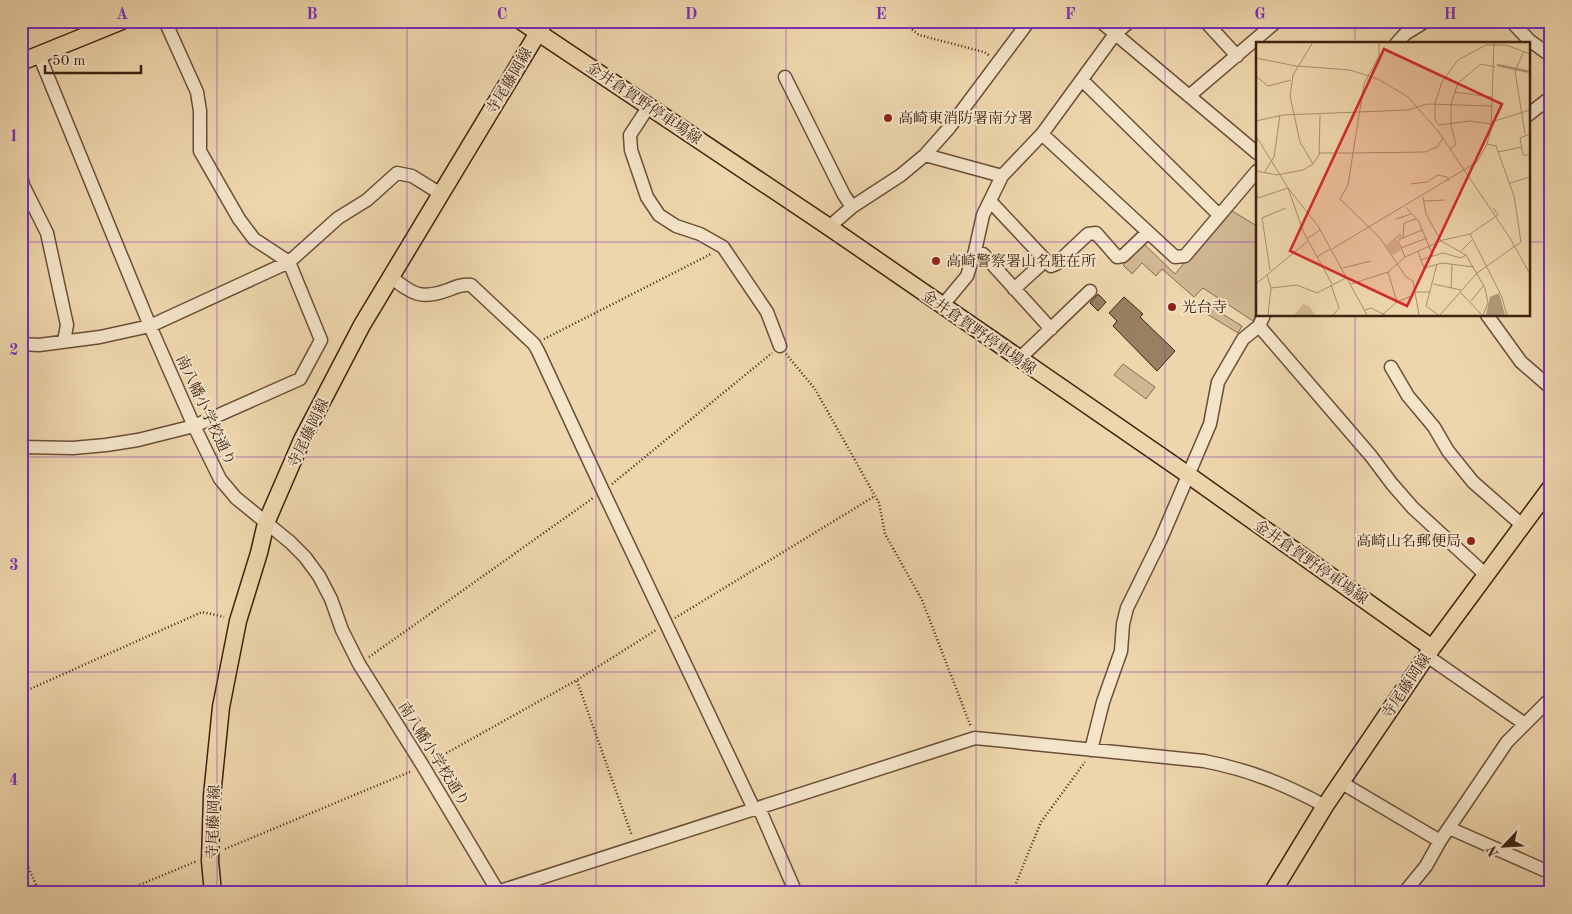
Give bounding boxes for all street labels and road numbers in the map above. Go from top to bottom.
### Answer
street label: 寺尾藤岡線 [483,45,536,118]
street label: 金井倉賀野停車場線 [583,59,704,148]
street label: 金井倉賀野停車場線 [919,287,1039,378]
street label: 南八幡小学校通り [172,352,239,468]
street label: 寺尾藤岡線 [284,396,333,471]
street label: 金井倉賀野停車場線 [1251,517,1371,608]
street label: 寺尾藤岡線 [1378,650,1434,722]
street label: 南八幡小学校通り [395,699,473,810]
street label: 寺尾藤岡線 [204,784,223,860]

